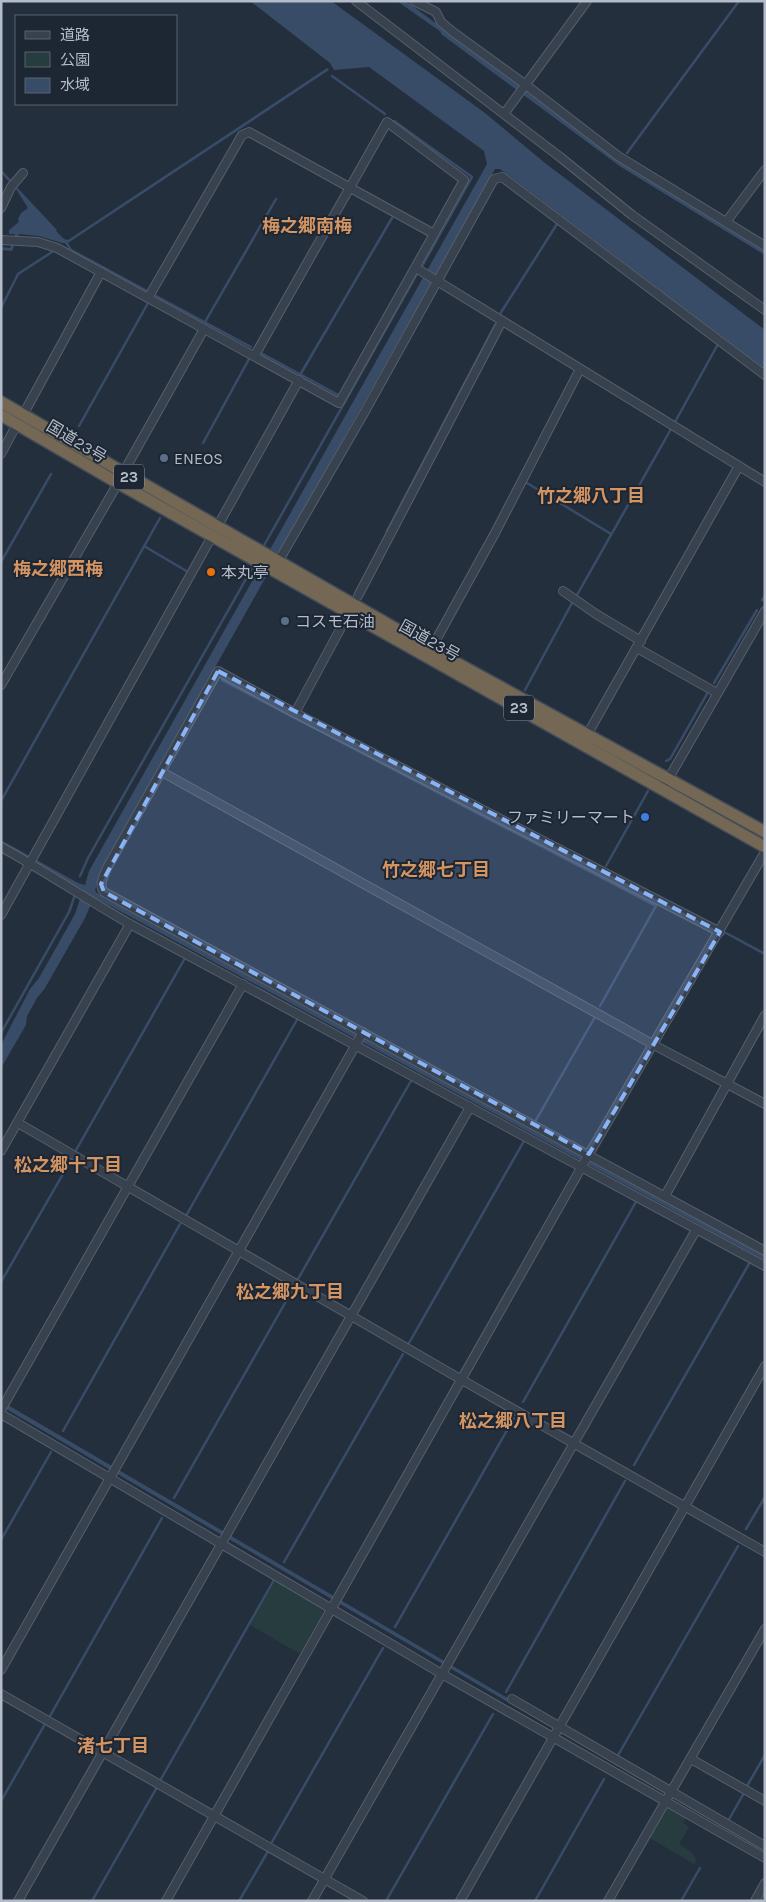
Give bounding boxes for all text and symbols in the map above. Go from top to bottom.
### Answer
legend [15,15,178,105]
text: 道路 [60,26,90,44]
text: 公園 [60,51,90,69]
text: 水域 [60,76,90,94]
district label: 梅之郷南梅 [262,215,352,237]
street label: 国道23号 [43,416,110,467]
place label: ENEOS [174,449,223,468]
marker: ENEOS [158,452,170,464]
road number: 23 [114,464,144,490]
district label: 竹之郷八丁目 [537,485,645,507]
district label: 梅之郷西梅 [13,558,103,580]
place label: 本丸亭 [221,563,269,582]
marker: 本丸亭 [205,566,217,578]
place label: コスモ石油 [295,612,375,631]
marker: コスモ石油 [279,615,291,627]
street label: 国道23号 [396,616,464,665]
road number: 23 [504,696,534,720]
place label: ファミリーマート [507,808,635,827]
marker: ファミリーマート [639,811,651,823]
district label: 竹之郷七丁目 [382,859,490,881]
district label: 松之郷十丁目 [14,1154,122,1176]
district label: 松之郷九丁目 [236,1281,344,1303]
district label: 松之郷八丁目 [459,1410,567,1432]
district label: 渚七丁目 [77,1735,149,1757]

